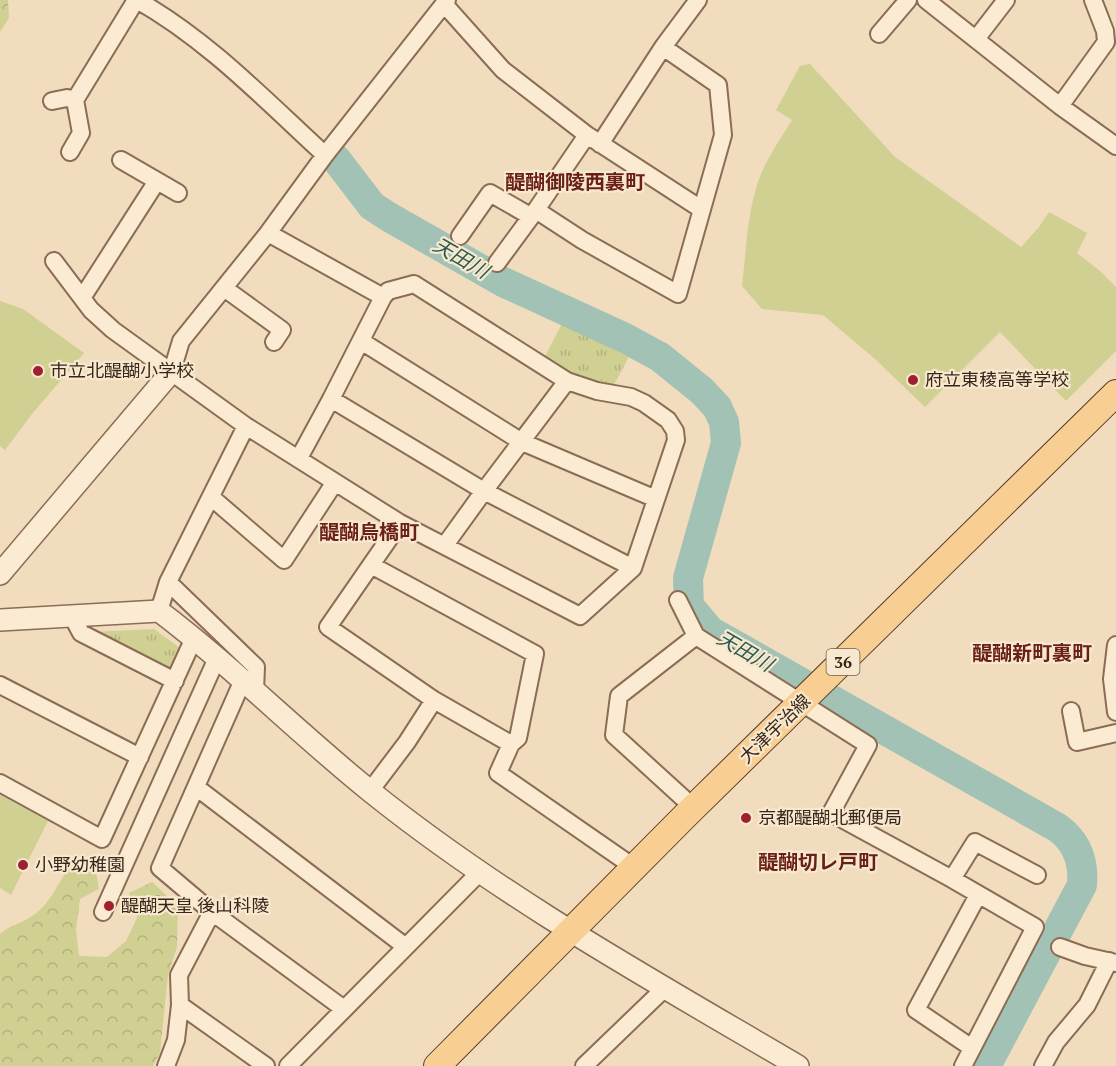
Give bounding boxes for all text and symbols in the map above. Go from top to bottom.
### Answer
district label: 醍醐御陵西裏町 [505,168,645,195]
water label: 天田川 [429,231,496,285]
place label: 市立北醍醐小学校 [50,358,194,382]
marker: 市立北醍醐小学校 [31,364,45,378]
place label: 府立東稜高等学校 [925,367,1069,391]
marker: 府立東稜高等学校 [906,373,920,387]
district label: 醍醐烏橋町 [319,518,419,545]
water label: 天田川 [713,624,780,678]
district label: 醍醐新町裏町 [972,639,1092,666]
road number: 36 [826,649,860,675]
street label: 大津宇治線 [734,688,815,768]
place label: 京都醍醐北郵便局 [758,805,902,829]
marker: 京都醍醐北郵便局 [739,811,753,825]
district label: 醍醐切レ戸町 [758,848,878,875]
place label: 小野幼稚園 [35,852,125,876]
marker: 小野幼稚園 [16,858,30,872]
place label: 醍醐天皇 後山科陵 [121,893,269,917]
marker: 醍醐天皇 後山科陵 [102,899,116,913]

